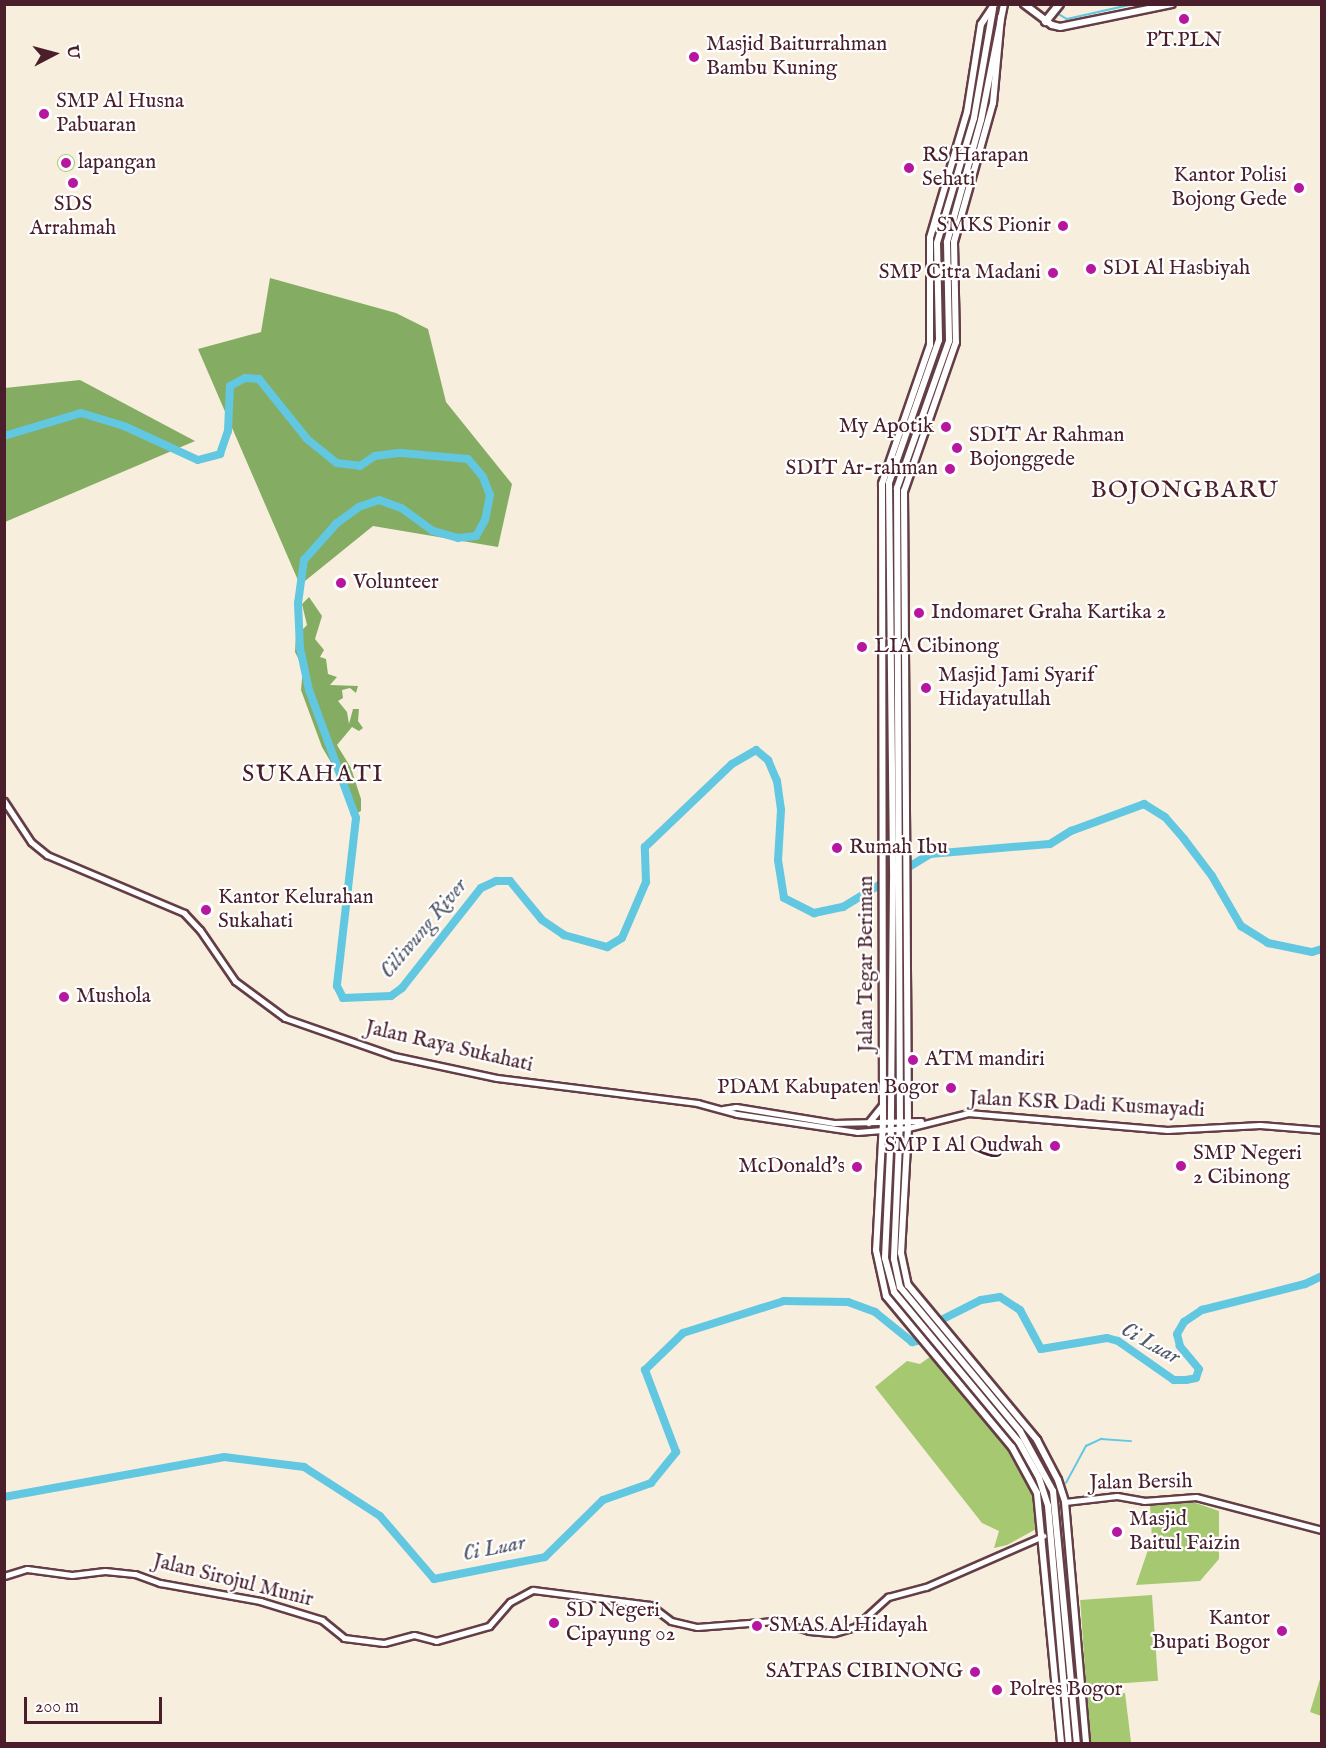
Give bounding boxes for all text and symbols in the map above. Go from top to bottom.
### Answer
marker: PT.PLN [1177,12,1191,26]
north arrow [24,24,84,84]
place label: PT.PLN [1146,28,1222,54]
place label: Masjid Baiturrahman Bambu Kuning [706,32,887,82]
text: U [61,44,83,60]
marker: Masjid Baiturrahman Bambu Kuning [687,50,701,64]
place label: SMP Al Husna Pabuaran [56,89,184,139]
marker: SMP Al Husna Pabuaran [37,107,51,121]
place label: RS Harapan Sehati [922,143,1029,193]
place label: lapangan [78,150,156,176]
marker: lapangan [59,156,73,170]
marker: RS Harapan Sehati [900,159,918,177]
place label: Kantor Polisi Bojong Gede [1171,163,1287,213]
marker: SDS Arrahmah [66,176,80,190]
marker: Kantor Polisi Bojong Gede [1292,181,1306,195]
place label: SDS Arrahmah [30,192,116,242]
place label: SMKS Pionir [937,213,1051,239]
marker: SMKS Pionir [1056,219,1070,233]
place label: SDI Al Hasbiyah [1103,256,1250,282]
place label: SMP Citra Madani [879,260,1041,286]
marker: SDI Al Hasbiyah [1084,262,1098,276]
marker: SMP Citra Madani [1046,266,1060,280]
place label: My Apotik [839,414,934,440]
marker: My Apotik [939,420,953,434]
place label: SDIT Ar Rahman Bojonggede [969,423,1124,473]
marker: SDIT Ar Rahman Bojonggede [950,441,964,455]
place label: SDIT Ar-rahman [786,456,938,482]
marker: SDIT Ar-rahman [943,462,957,476]
district label: BOJONGBARU [1091,477,1279,505]
place label: Volunteer [353,570,439,596]
marker: Volunteer [334,576,348,590]
place label: Indomaret Graha Kartika 2 [931,600,1166,626]
marker: Indomaret Graha Kartika 2 [912,606,926,620]
place label: LIA Cibinong [874,634,999,660]
marker: LIA Cibinong [855,640,869,654]
place label: Masjid Jami Syarif Hidayatullah [938,663,1095,713]
marker: Masjid Jami Syarif Hidayatullah [919,681,933,695]
district label: SUKAHATI [242,761,384,789]
place label: Rumah Ibu [849,835,948,861]
marker: Rumah Ibu [830,841,844,855]
water label: Ciliwung River [375,874,473,984]
street label: Jalan Tegar Beriman [854,876,880,1052]
place label: Kantor Kelurahan Sukahati [218,885,374,935]
marker: Kantor Kelurahan Sukahati [199,903,213,917]
place label: Mushola [76,984,151,1010]
marker: Mushola [57,990,71,1004]
street label: Jalan Raya Sukahati [363,1015,535,1079]
place label: ATM mandiri [925,1047,1045,1073]
marker: ATM mandiri [906,1053,920,1067]
place label: PDAM Kabupaten Bogor [717,1075,939,1101]
marker: PDAM Kabupaten Bogor [944,1081,958,1095]
street label: Jalan KSR Dadi Kusmayadi [969,1086,1205,1124]
place label: SMP I Al Qudwah [884,1133,1043,1159]
marker: SMP I Al Qudwah [1048,1139,1062,1153]
place label: SMP Negeri 2 Cibinong [1193,1141,1302,1191]
place label: McDonald's [738,1154,845,1180]
marker: SMP Negeri 2 Cibinong [1174,1159,1188,1173]
marker: McDonald's [850,1160,864,1174]
water label: Ci Luar [1116,1317,1184,1371]
street label: Jalan Bersih [1089,1470,1193,1496]
place label: Masjid Baitul Faizin [1129,1507,1240,1557]
marker: Masjid Baitul Faizin [1110,1525,1124,1539]
water label: Ci Luar [460,1530,528,1568]
street label: Jalan Sirojul Munir [150,1549,316,1613]
place label: SD Negeri Cipayung 02 [566,1598,675,1648]
place label: Kantor Bupati Bogor [1152,1606,1270,1656]
place label: SMAS Al Hidayah [769,1613,928,1639]
marker: SD Negeri Cipayung 02 [547,1616,561,1630]
marker: SMAS Al Hidayah [750,1619,764,1633]
marker: Kantor Bupati Bogor [1275,1624,1289,1638]
place label: SATPAS CIBINONG [766,1659,963,1685]
marker: SATPAS CIBINONG [968,1665,982,1679]
place label: Polres Bogor [1009,1677,1123,1703]
marker: Polres Bogor [990,1683,1004,1697]
scale bar [27,1685,165,1723]
text: 200 m [35,1696,79,1719]

